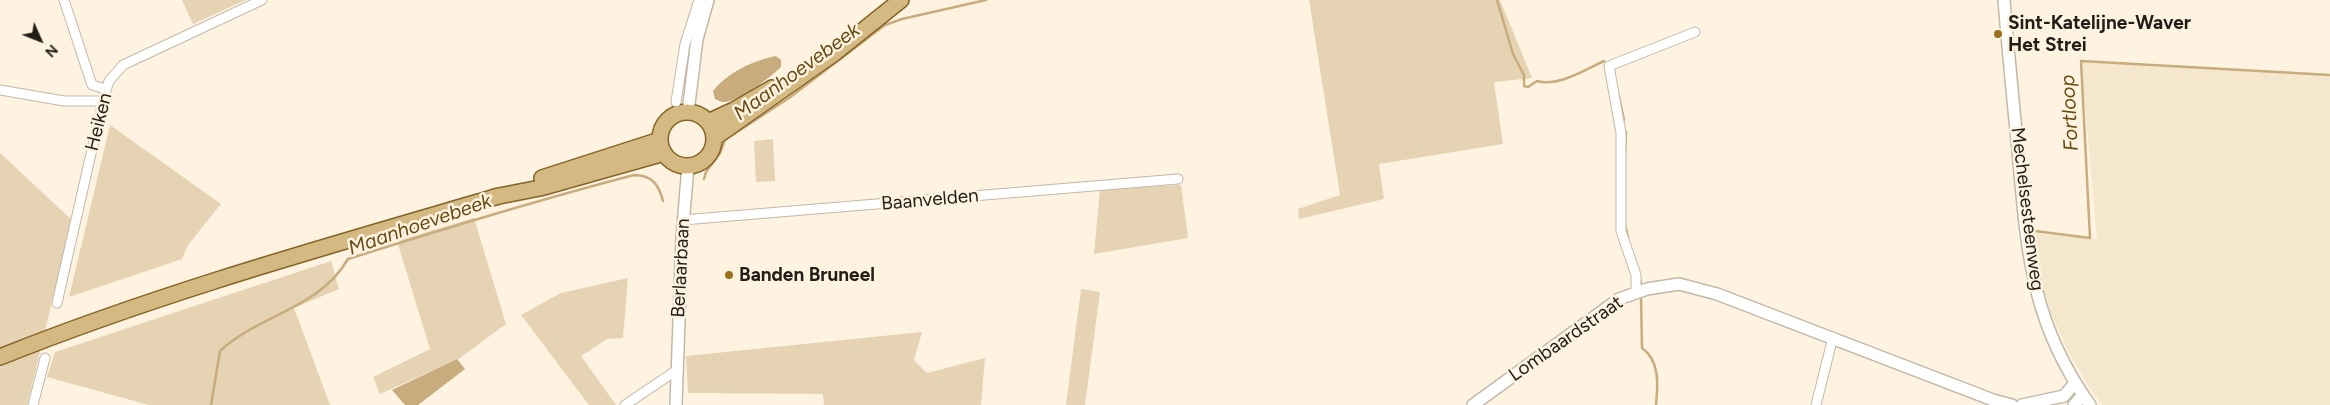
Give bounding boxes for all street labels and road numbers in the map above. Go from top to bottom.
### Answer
street label: Heiken [81,91,117,153]
street label: Mechelsesteenweg [2006,126,2048,292]
street label: Baanvelden [880,184,980,216]
street label: Berlaarbaan [667,218,695,318]
street label: Lombaardstraat [1505,291,1627,387]

